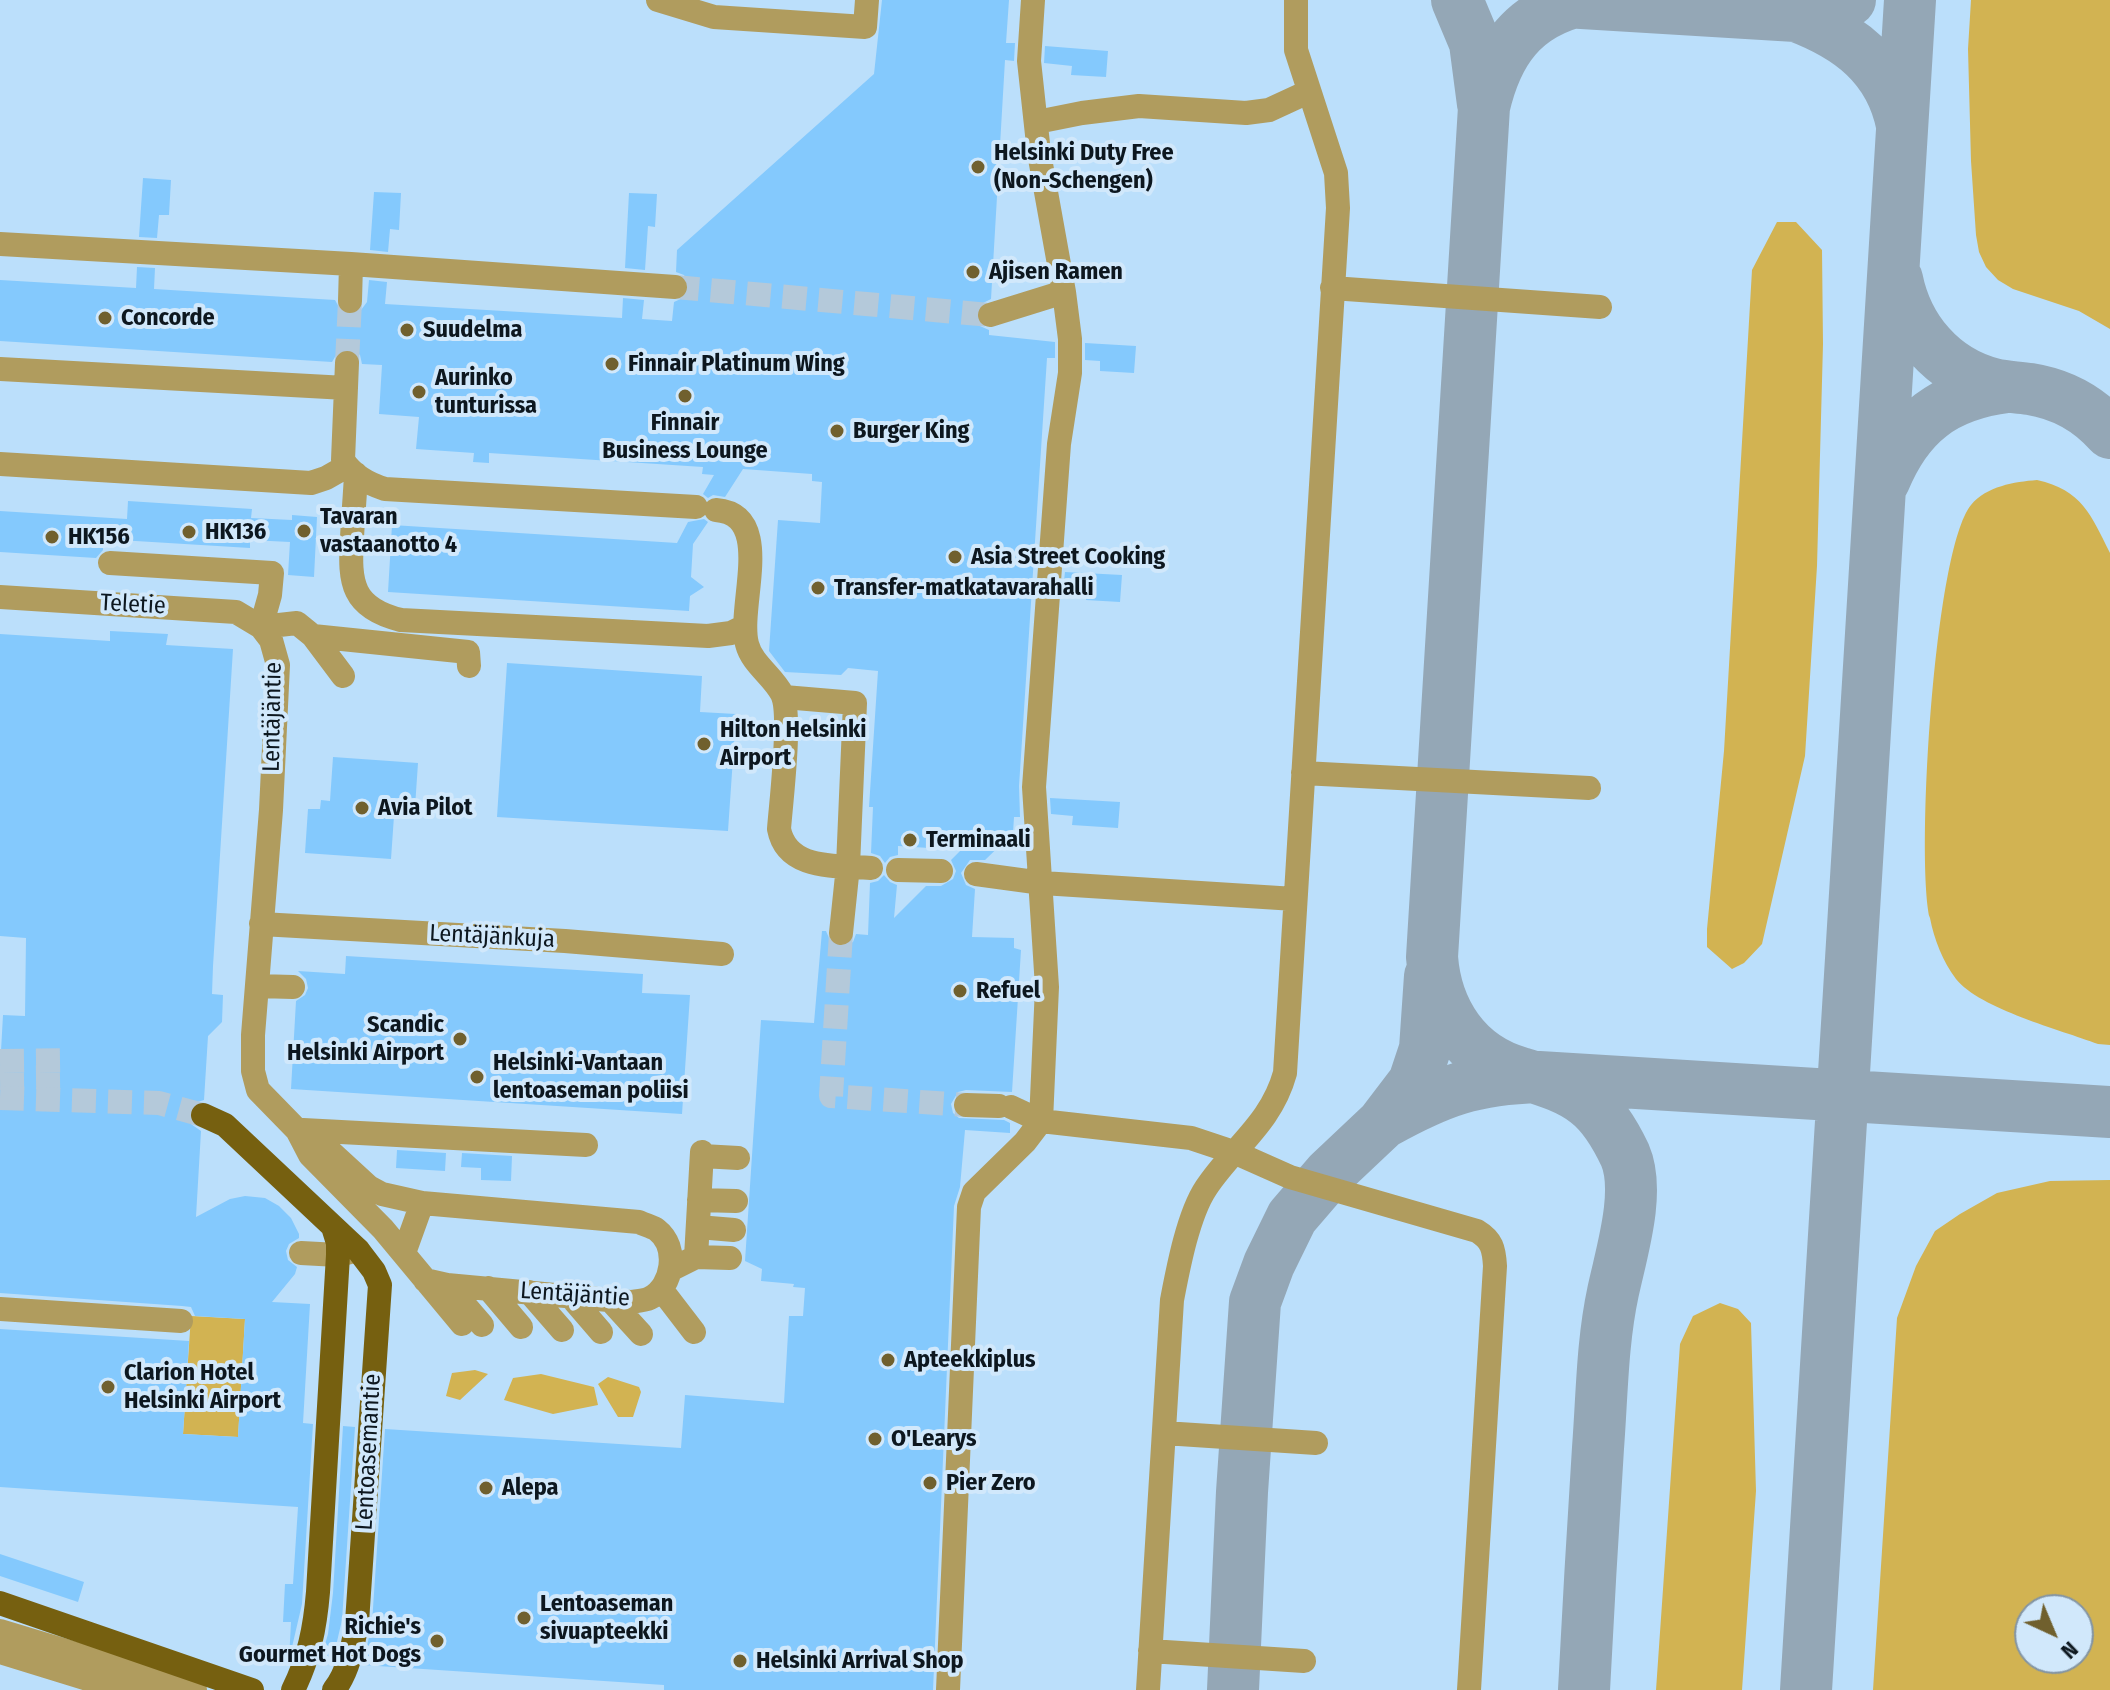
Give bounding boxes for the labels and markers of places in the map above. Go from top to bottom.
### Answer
place label: Helsinki Duty Free (Non-Schengen) [994,139,1174,195]
marker: Helsinki Duty Free (Non-Schengen) [969,158,987,176]
place label: Ajisen Ramen [989,258,1123,286]
marker: Ajisen Ramen [964,263,982,281]
place label: Concorde [121,304,215,332]
marker: Concorde [96,309,114,327]
place label: Suudelma [423,316,522,344]
marker: Suudelma [398,321,416,339]
place label: Finnair Platinum Wing [628,350,845,378]
marker: Finnair Platinum Wing [603,355,621,373]
place label: Aurinko tunturissa [435,364,537,420]
marker: Aurinko tunturissa [410,383,428,401]
marker: Finnair Business Lounge [676,387,694,405]
place label: Finnair Business Lounge [602,409,768,465]
place label: Burger King [853,417,969,445]
marker: Burger King [828,422,846,440]
place label: Tavaran vastaanotto 4 [320,503,457,559]
place label: HK136 [205,518,266,546]
marker: Tavaran vastaanotto 4 [295,522,313,540]
place label: HK156 [68,523,130,551]
marker: HK136 [180,523,198,541]
marker: HK156 [43,528,61,546]
place label: Asia Street Cooking [971,543,1165,571]
marker: Asia Street Cooking [946,548,964,566]
place label: Transfer-matkatavarahalli [834,574,1094,602]
marker: Transfer-matkatavarahalli [809,579,827,597]
place label: Hilton Helsinki Airport [720,716,867,772]
marker: Hilton Helsinki Airport [695,735,713,753]
place label: Avia Pilot [378,794,472,822]
marker: Avia Pilot [353,799,371,817]
place label: Terminaali [926,826,1031,854]
marker: Terminaali [901,831,919,849]
place label: Refuel [976,977,1040,1005]
marker: Refuel [951,982,969,1000]
place label: Scandic Helsinki Airport [287,1011,444,1067]
marker: Scandic Helsinki Airport [451,1030,469,1048]
place label: Helsinki-Vantaan lentoaseman poliisi [493,1049,689,1105]
marker: Helsinki-Vantaan lentoaseman poliisi [468,1068,486,1086]
place label: Apteekkiplus [904,1346,1036,1374]
marker: Apteekkiplus [879,1351,897,1369]
place label: Clarion Hotel Helsinki Airport [124,1359,281,1415]
marker: Clarion Hotel Helsinki Airport [99,1378,117,1396]
place label: O'Learys [891,1425,977,1453]
marker: O'Learys [866,1430,884,1448]
place label: Pier Zero [946,1469,1036,1497]
place label: Alepa [502,1474,558,1502]
marker: Pier Zero [921,1474,939,1492]
marker: Alepa [477,1479,495,1497]
place label: Lentoaseman sivuapteekki [540,1590,673,1646]
marker: Lentoaseman sivuapteekki [515,1609,533,1627]
place label: Richie's Gourmet Hot Dogs [239,1613,421,1669]
marker: Richie's Gourmet Hot Dogs [428,1632,446,1650]
place label: Helsinki Arrival Shop [756,1647,964,1675]
marker: Helsinki Arrival Shop [731,1652,749,1670]

